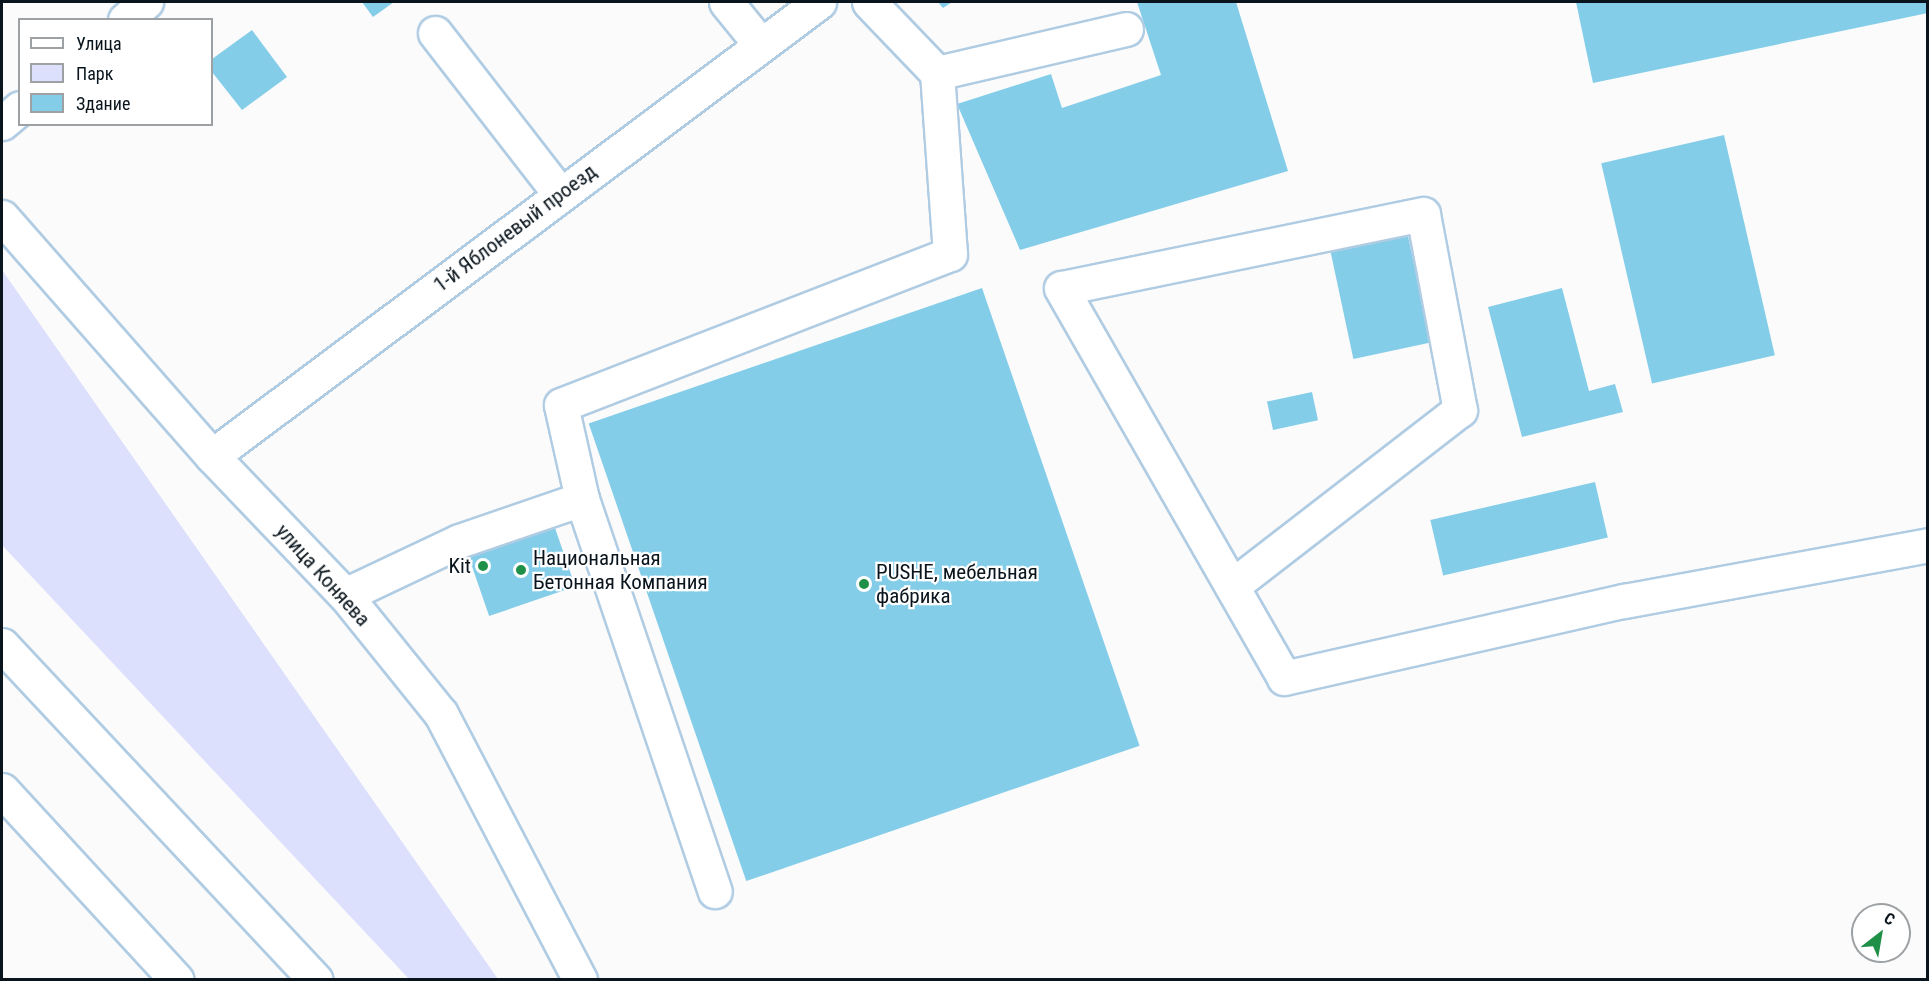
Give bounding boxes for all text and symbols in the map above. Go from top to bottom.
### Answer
legend [18,18,213,126]
text: Улица [76,33,122,54]
text: Парк [76,63,113,84]
text: Здание [76,93,130,114]
street label: 1-й Яблоневый проезд [429,159,601,297]
street label: улица Коняева [270,519,376,631]
place label: Национальная Бетонная Компания [533,545,708,595]
place label: Kit [449,553,471,579]
marker: Kit [476,559,490,573]
place label: PUSHE, мебельная фабрика [876,559,1038,609]
marker: Национальная Бетонная Компания [514,563,528,577]
marker: PUSHE, мебельная фабрика [857,577,871,591]
north arrow [1851,903,1911,963]
text: С [1881,908,1898,929]

